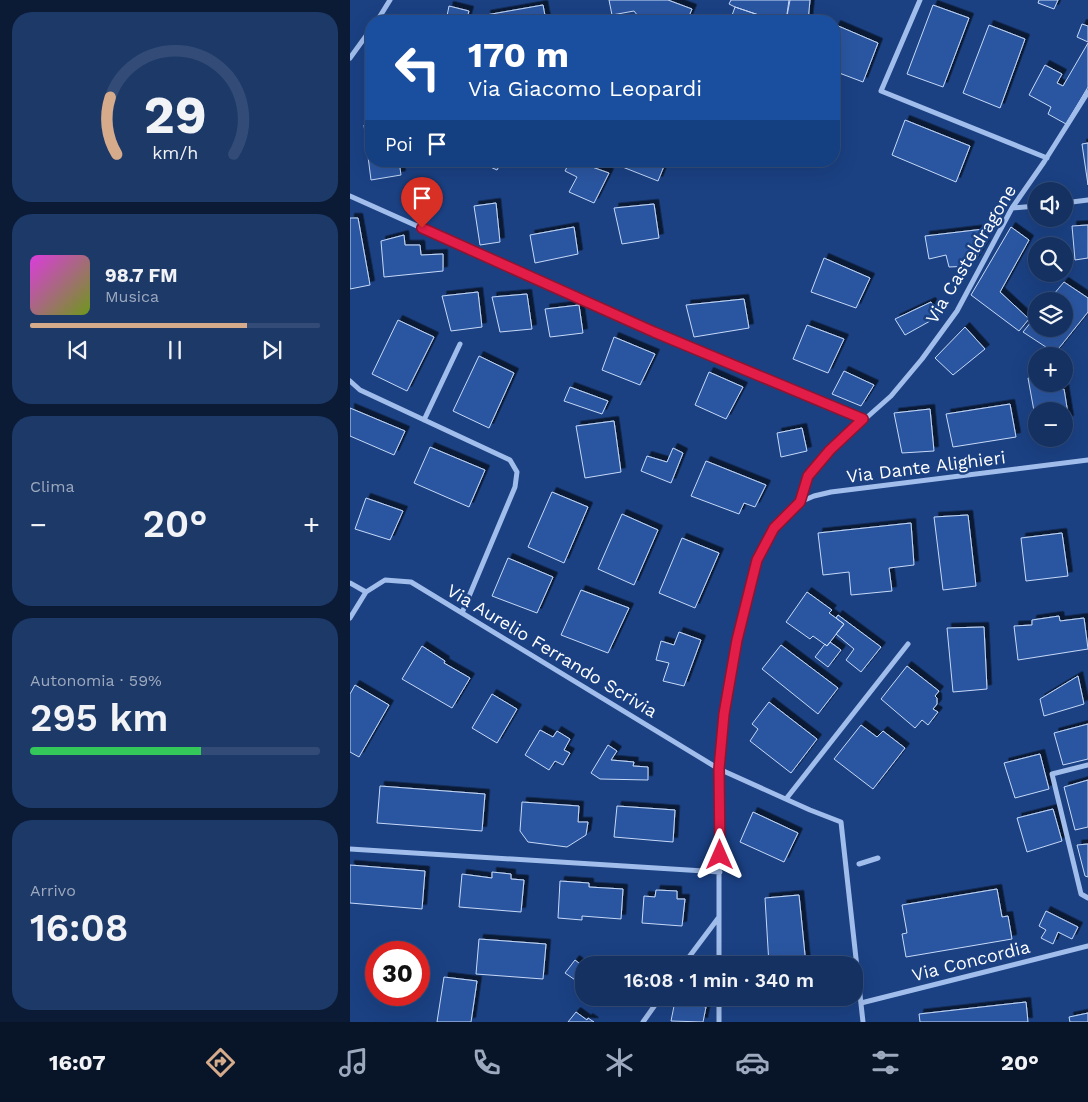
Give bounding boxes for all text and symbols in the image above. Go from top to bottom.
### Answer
text: 170 m [468,34,569,76]
icon: left [385,35,450,100]
text: Via Giacomo Leopardi [468,76,702,101]
text: 29 [143,85,207,146]
icon: arrive [423,130,451,158]
text: Poi [385,133,413,156]
text: km/h [152,142,198,163]
pin [401,177,443,228]
street label: Via Casteldragone [921,180,1020,327]
map controls [1028,182,1073,447]
button: sound [1028,182,1073,227]
icon: arrive [408,184,436,212]
button: search [1028,237,1073,282]
text: 98.7 FM [105,264,177,287]
text: Musica [105,287,159,306]
button: layers [1028,292,1073,337]
icon: previous [64,336,92,364]
icon: pause [161,336,189,364]
icon: next [258,336,286,364]
button: + [1028,347,1073,392]
button: − [1028,402,1073,447]
street label: Via Dante Alighieri [845,446,1007,487]
text: Clima [30,477,74,496]
text: 20° [143,502,207,546]
text: − [30,508,47,541]
text: + [303,508,320,541]
street label: Via Aurelio Ferrando Scrivia [443,579,661,722]
text: Autonomia · 59% [30,671,162,690]
text: 295 km [30,696,168,740]
position arrow [693,828,745,880]
text: Arrivo [30,881,76,900]
text: 16:08 [30,906,128,950]
street label: Via Concordia [910,936,1032,985]
speed limit sign: 30 [365,941,430,1006]
text: 16:08 · 1 min · 340 m [624,969,814,992]
icon: directions [203,1045,238,1080]
icon: music [336,1045,371,1080]
icon: phone [469,1045,504,1080]
icon: climate [602,1045,637,1080]
icon: car [735,1045,770,1080]
icon: filters [868,1045,903,1080]
text: 16:07 [49,1050,106,1075]
text: 20° [1001,1050,1039,1075]

